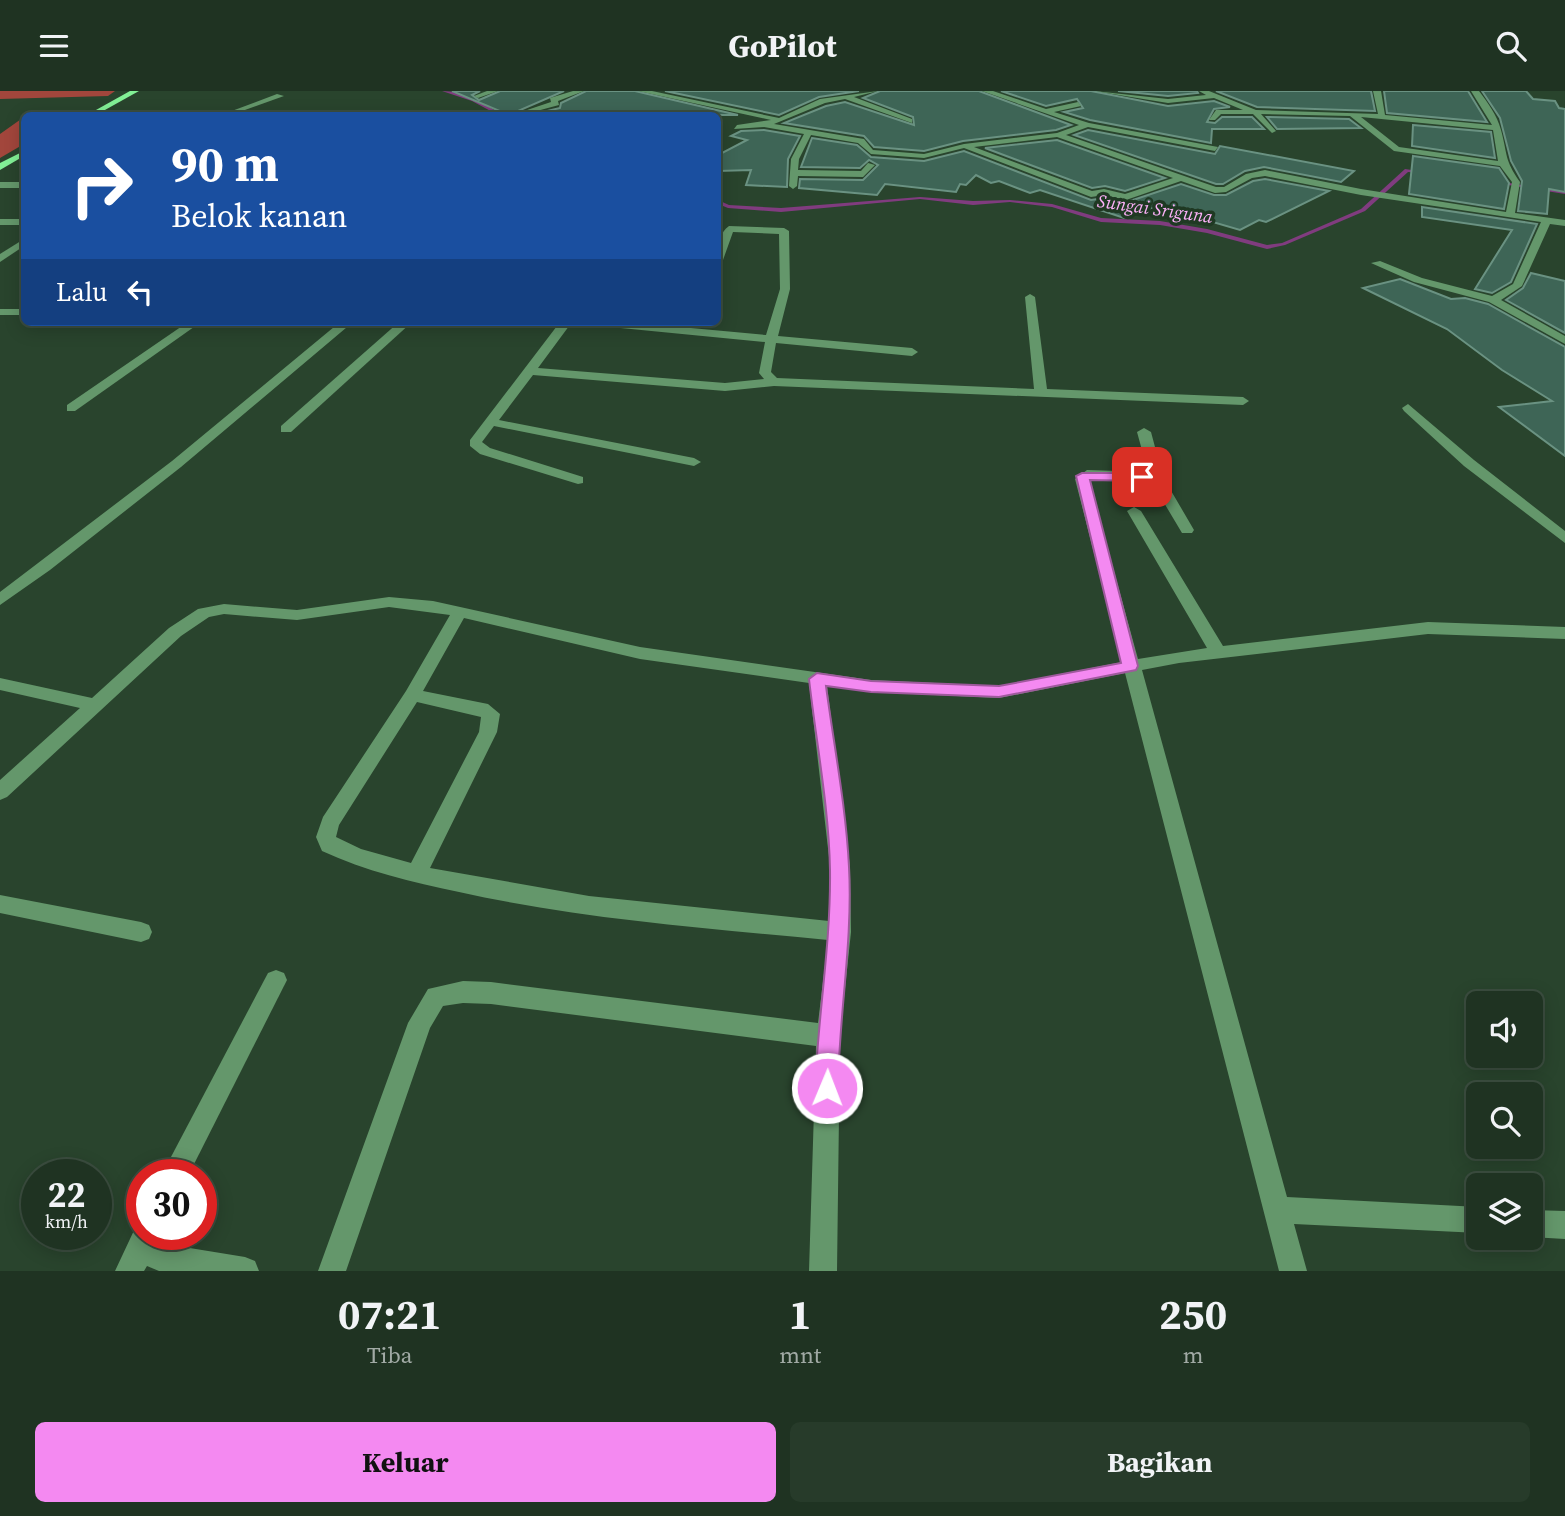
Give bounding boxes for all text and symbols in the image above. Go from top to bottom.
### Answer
text: GoPilot [728,24,837,68]
icon: menu [35,27,73,65]
icon: search [1492,27,1530,65]
text: 90 m [171,130,279,197]
icon: right [56,140,147,231]
water label: Sungai Sriguna [1096,188,1215,229]
text: Belok kanan [171,194,347,238]
icon: left [121,273,159,311]
text: Lalu [56,274,107,310]
pin [1112,447,1172,507]
icon: arrive [1123,458,1161,496]
map controls [1466,991,1543,1250]
button: sound [1466,991,1543,1068]
position arrow [790,1051,864,1125]
button: search [1466,1082,1543,1159]
speed limit sign: 30 [126,1159,217,1250]
text: 22 [48,1171,85,1219]
button: layers [1466,1173,1543,1250]
text: km/h [45,1209,88,1234]
text: 07:21 [338,1285,441,1343]
text: 1 [789,1285,812,1343]
text: 250 [1159,1285,1227,1343]
text: Tiba [367,1339,412,1371]
text: mnt [779,1339,821,1371]
text: m [1183,1339,1203,1371]
button: Keluar [35,1422,776,1502]
button: Bagikan [790,1422,1530,1502]

